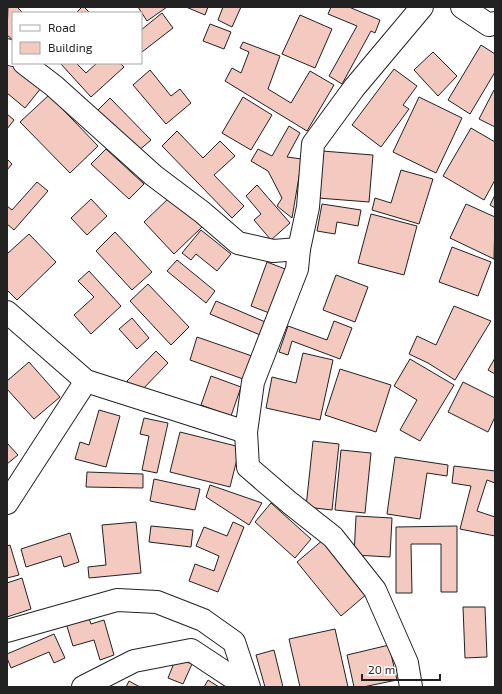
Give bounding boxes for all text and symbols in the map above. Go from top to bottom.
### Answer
legend [12,12,142,64]
text: Road [48,20,76,34]
text: Building [48,40,93,54]
scale bar [362,656,440,682]
text: 20 m [368,662,395,676]

